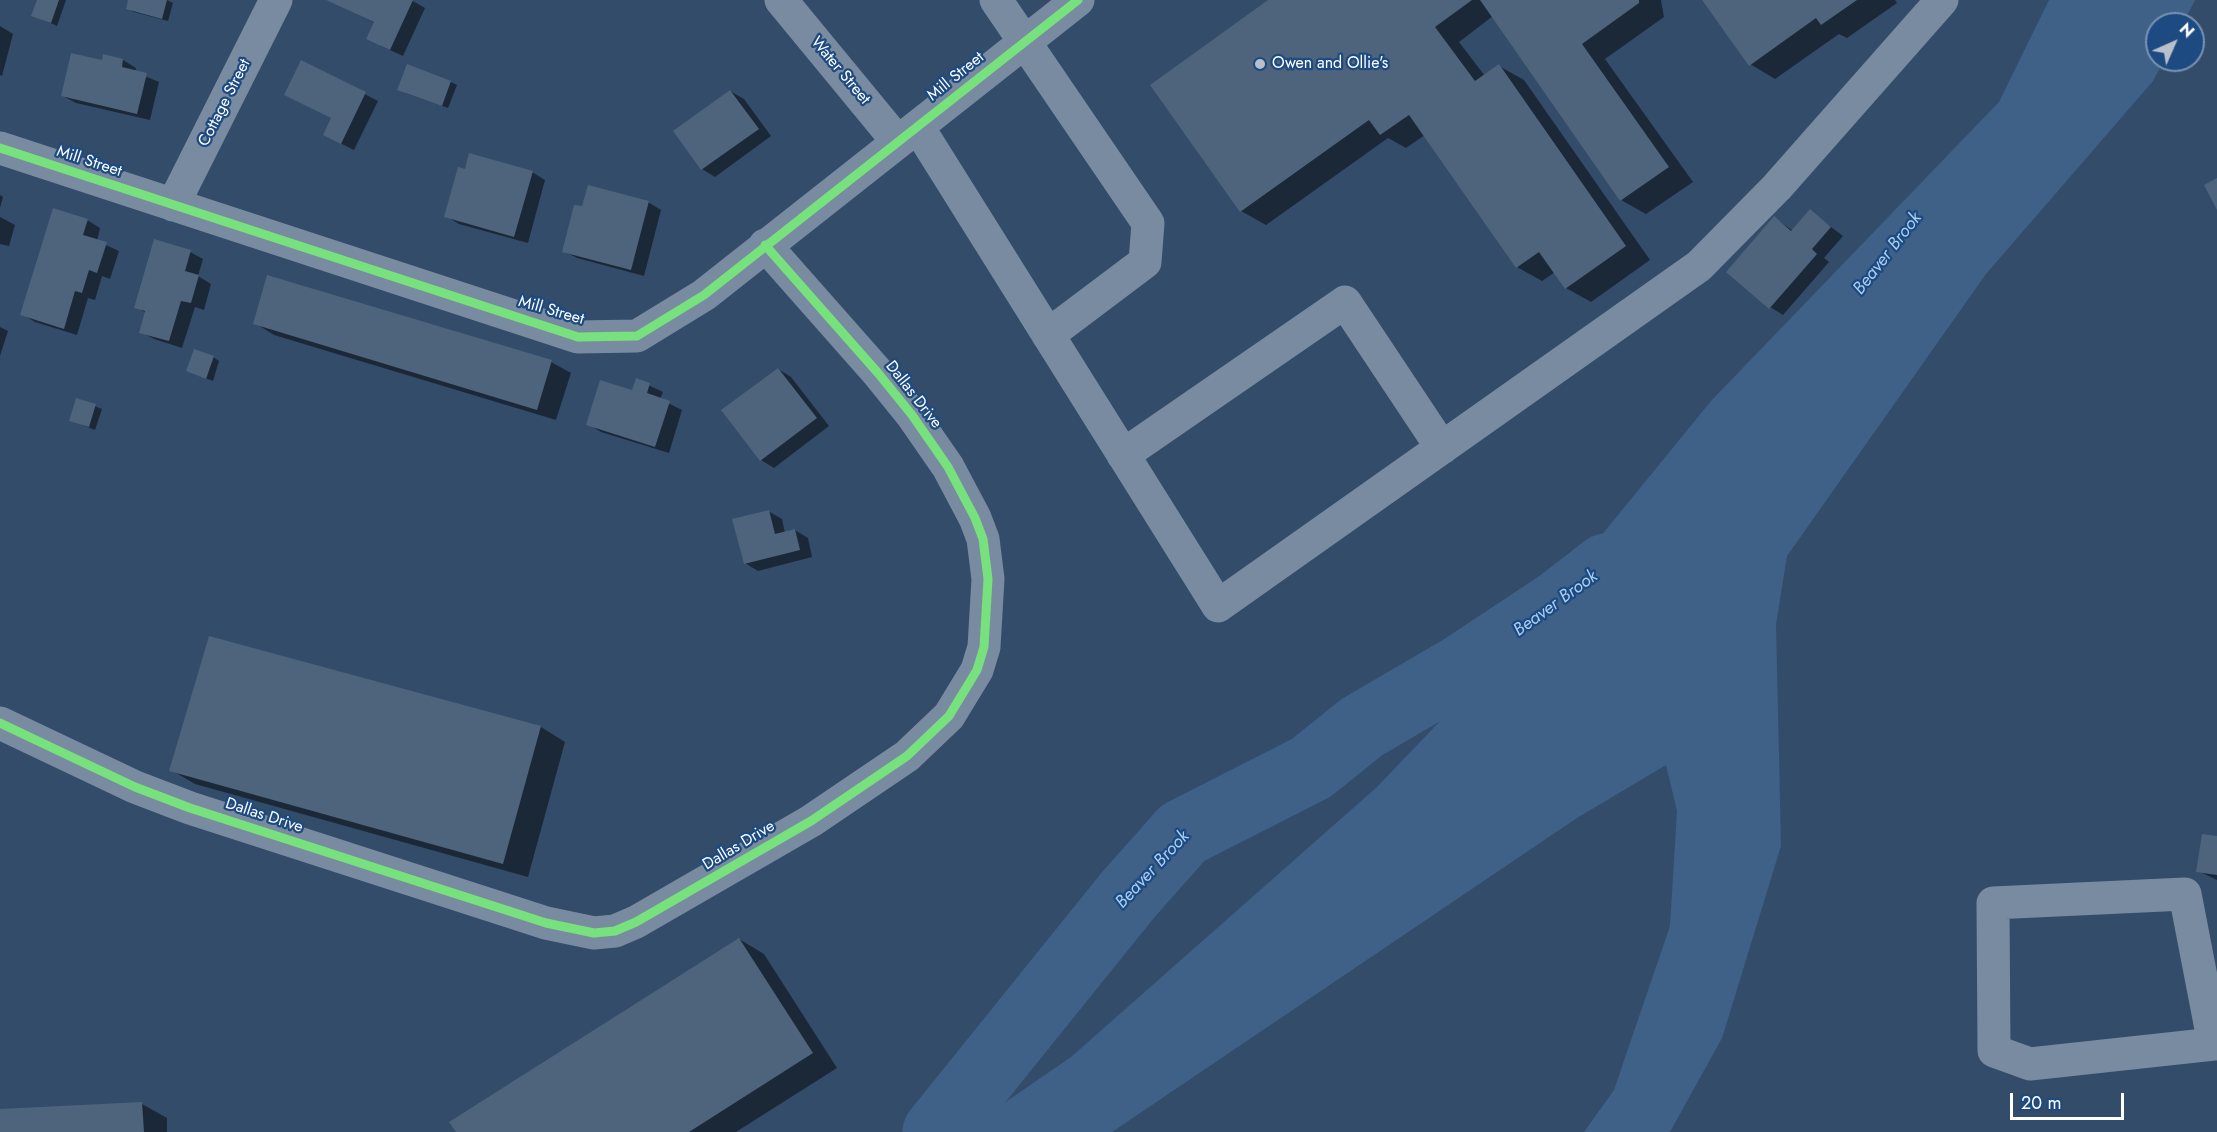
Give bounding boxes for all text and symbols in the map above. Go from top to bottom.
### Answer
north arrow [2145,12,2205,72]
text: N [2174,18,2199,43]
street label: Water Street [806,33,874,109]
street label: Mill Street [924,48,988,106]
place label: Owen and Ollie's [1272,54,1388,74]
street label: Cottage Street [195,56,255,150]
marker: Owen and Ollie's [1253,57,1267,71]
street label: Mill Street [54,142,124,182]
water label: Beaver Brook [1849,208,1927,300]
street label: Mill Street [516,292,586,330]
street label: Dallas Drive [881,357,945,433]
water label: Beaver Brook [1510,566,1602,642]
street label: Dallas Drive [223,794,305,838]
street label: Dallas Drive [700,817,778,875]
water label: Beaver Brook [1111,827,1195,913]
scale bar [2013,1081,2127,1119]
text: 20 m [2021,1090,2061,1116]

